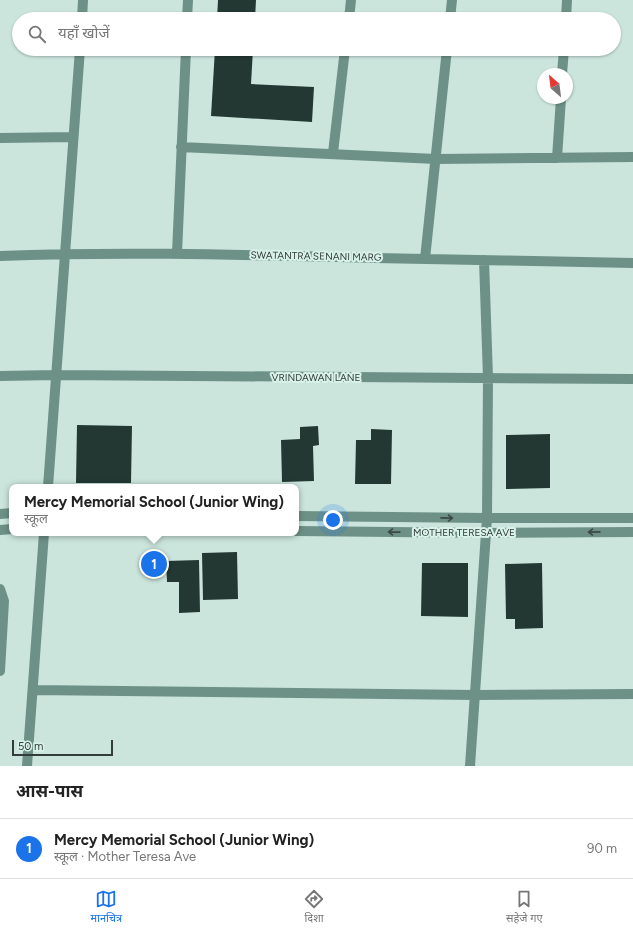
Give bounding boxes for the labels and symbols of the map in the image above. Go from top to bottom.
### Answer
north arrow [537,68,573,104]
street label: SWATANTRA SENANI MARG [250,248,382,264]
street label: VRINDAWAN LANE [272,371,360,384]
your location [323,510,343,530]
one-way arrow [440,514,453,522]
street label: MOTHER TERESA AVE [413,526,515,539]
one-way arrow [388,528,401,536]
one-way arrow [588,528,601,536]
pin: 1 [141,549,167,579]
scale bar [12,738,113,757]

